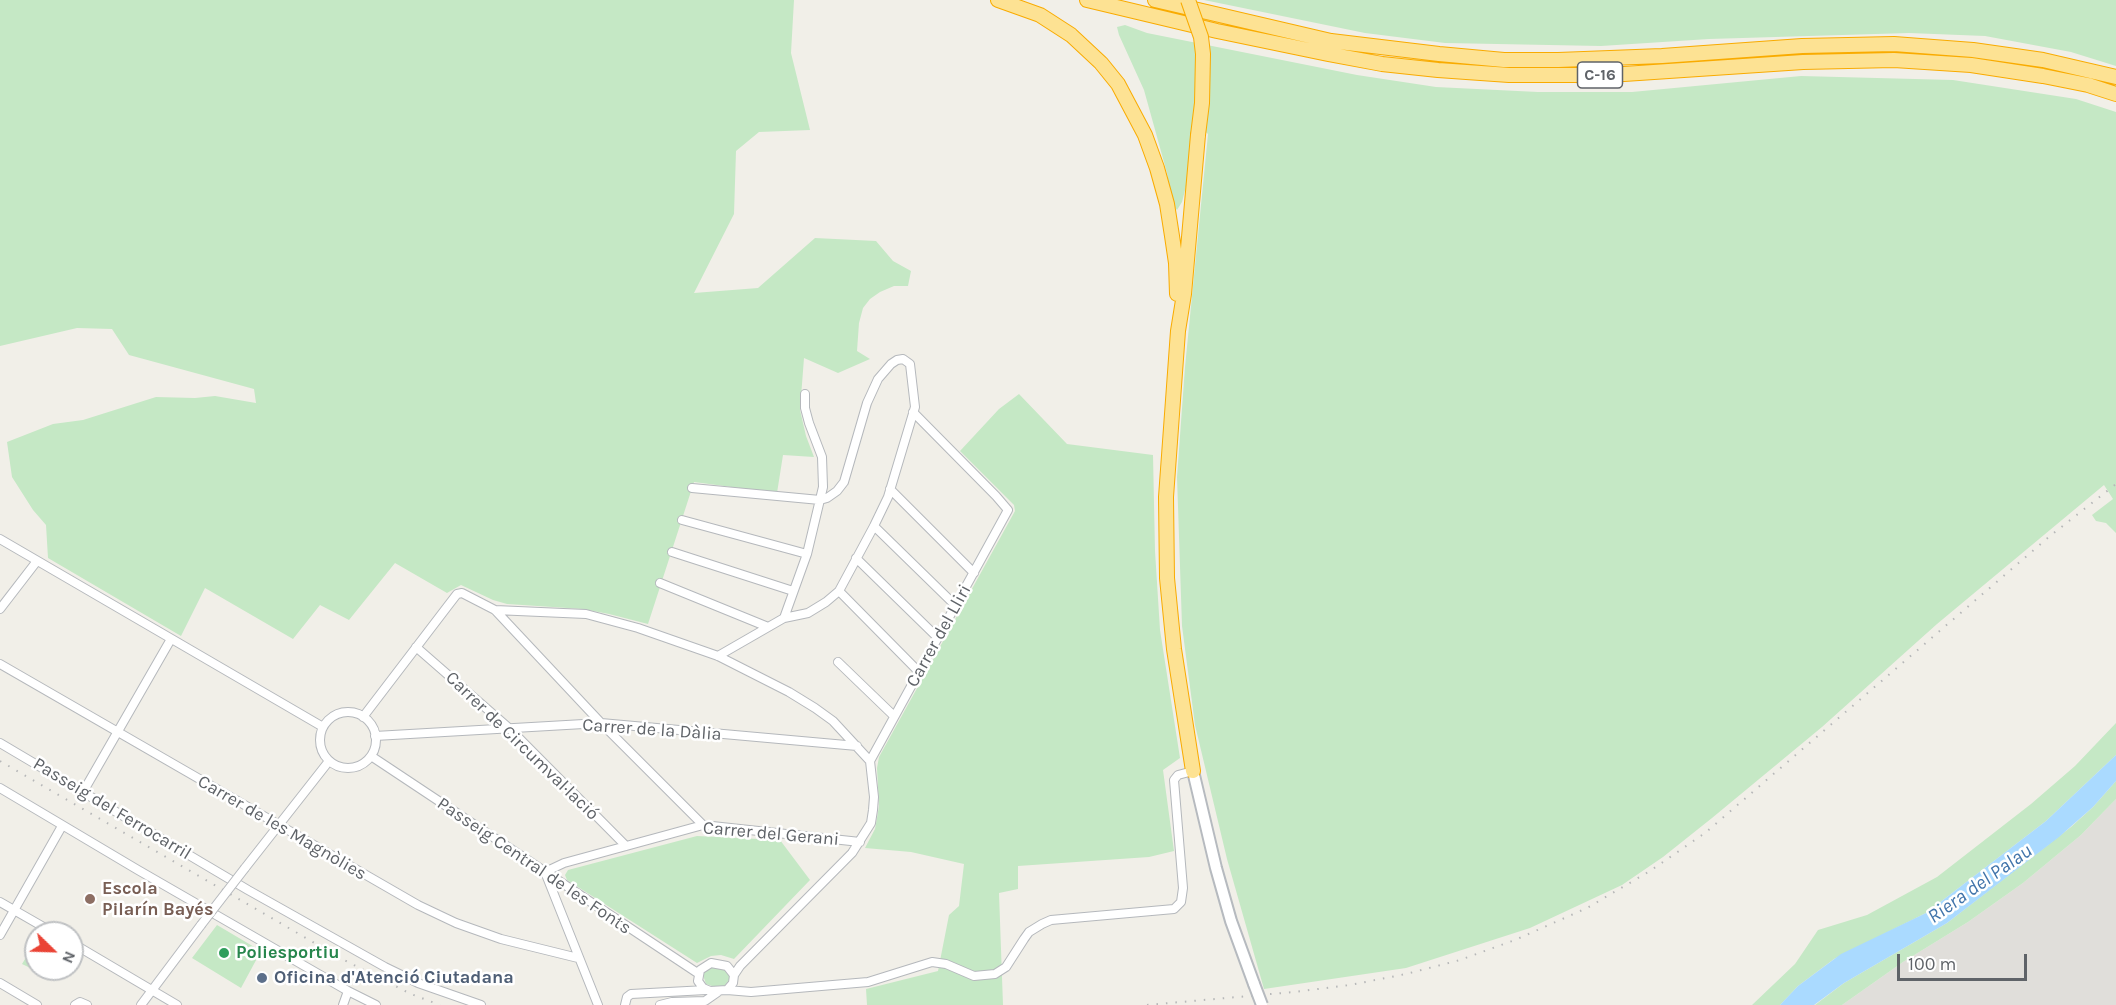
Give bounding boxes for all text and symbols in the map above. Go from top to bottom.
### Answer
road number: C-16 [1578,62,1622,88]
street label: Carrer del Lliri [902,581,976,691]
street label: Carrer de Circumval·lació [441,667,603,825]
street label: Carrer de la Dàlia [582,714,722,746]
street label: Passeig del Ferrocarril [29,753,195,865]
street label: Carrer de les Magnòlies [194,771,370,885]
street label: Passeig Central de les Fonts [433,793,635,939]
street label: Carrer del Gerani [702,817,840,851]
water label: Riera del Palau [1923,839,2037,929]
place label: Escola Pilarín Bayés [102,878,213,920]
marker: Escola Pilarín Bayés [83,892,97,906]
north arrow [24,921,84,981]
place label: Poliesportiu [236,942,340,964]
scale bar [1900,942,2030,980]
marker: Poliesportiu [217,946,231,960]
text: N [58,948,80,966]
text: 100 m [1908,953,1956,975]
place label: Oficina d'Atenció Ciutadana [274,967,514,989]
marker: Oficina d'Atenció Ciutadana [255,971,269,985]

